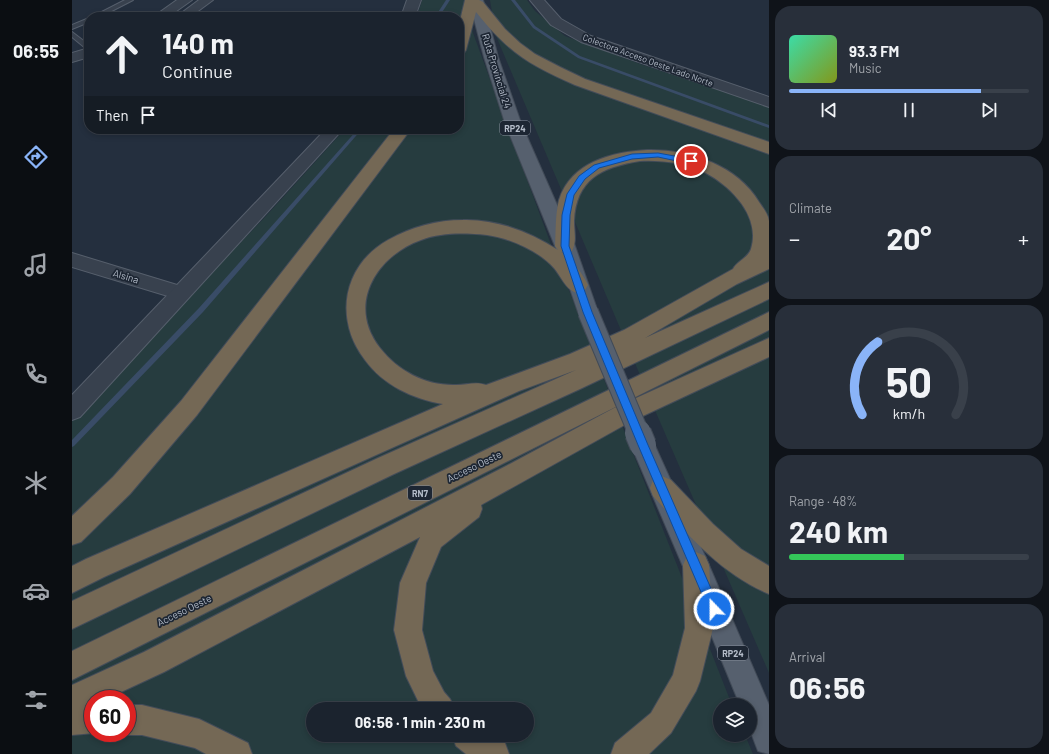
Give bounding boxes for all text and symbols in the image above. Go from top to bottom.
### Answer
text: 140 m [162,26,234,60]
icon: ahead [96,28,148,80]
street label: Colectora Acceso Oeste Lado Norte [581,31,715,89]
street label: Ruta Provincial 24 [480,32,514,110]
text: 06:55 [13,40,59,62]
text: 93.3 FM [849,42,899,60]
text: Continue [162,60,233,82]
text: Music [849,60,882,76]
icon: previous [818,99,840,121]
icon: pause [898,99,920,121]
icon: next [978,99,1000,121]
icon: arrive [137,104,159,126]
text: Then [96,106,129,124]
road number: RP24 [500,121,530,135]
icon: directions [22,143,50,171]
pin [674,144,708,178]
icon: arrive [680,150,702,172]
text: Climate [789,200,832,216]
text: 20° [886,220,932,256]
text: − [789,225,800,251]
text: + [1018,225,1029,251]
icon: music [22,251,50,279]
street label: Alsina [112,266,140,286]
text: 50 [886,356,932,406]
icon: phone [22,360,50,388]
text: km/h [893,405,925,422]
street label: Acceso Oeste [445,448,503,484]
icon: climate [22,469,50,497]
road number: RN7 [408,486,432,500]
text: Range · 48% [789,493,857,509]
text: 240 km [789,513,888,549]
icon: car [22,577,50,605]
position arrow [693,588,735,630]
street label: Acceso Oeste [155,592,213,628]
road number: RP24 [718,646,748,660]
text: Arrival [789,649,825,665]
text: 06:56 [789,669,865,705]
icon: filters [22,686,50,714]
speed limit sign: 60 [84,690,136,742]
map controls [713,698,757,742]
button: layers [713,698,757,742]
text: 06:56 · 1 min · 230 m [355,713,485,731]

